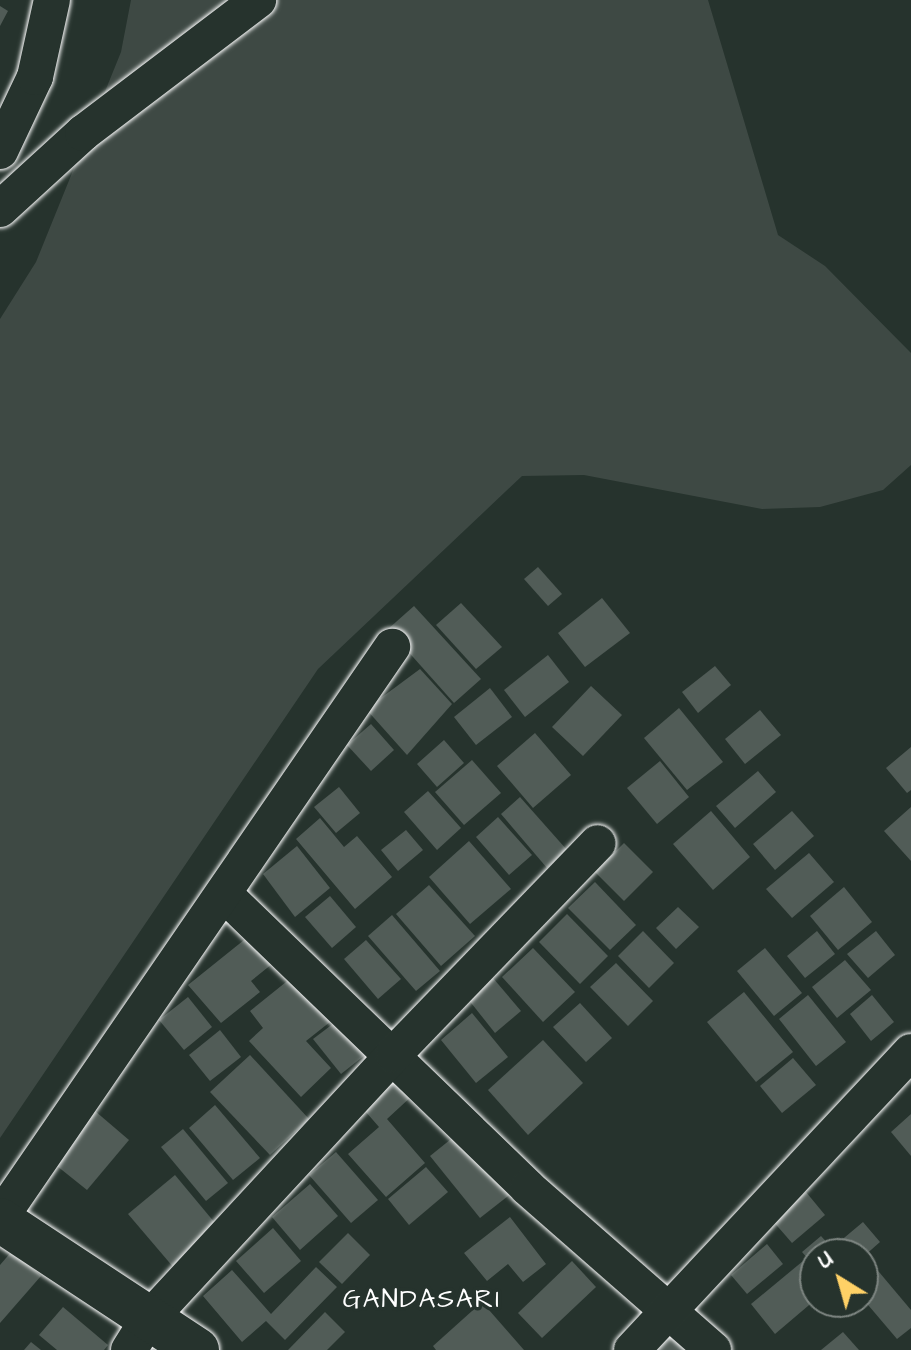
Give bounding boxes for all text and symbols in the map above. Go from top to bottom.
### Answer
north arrow [799,1238,879,1318]
text: U [811,1244,840,1276]
district label: GANDASARI [343,1284,501,1316]

